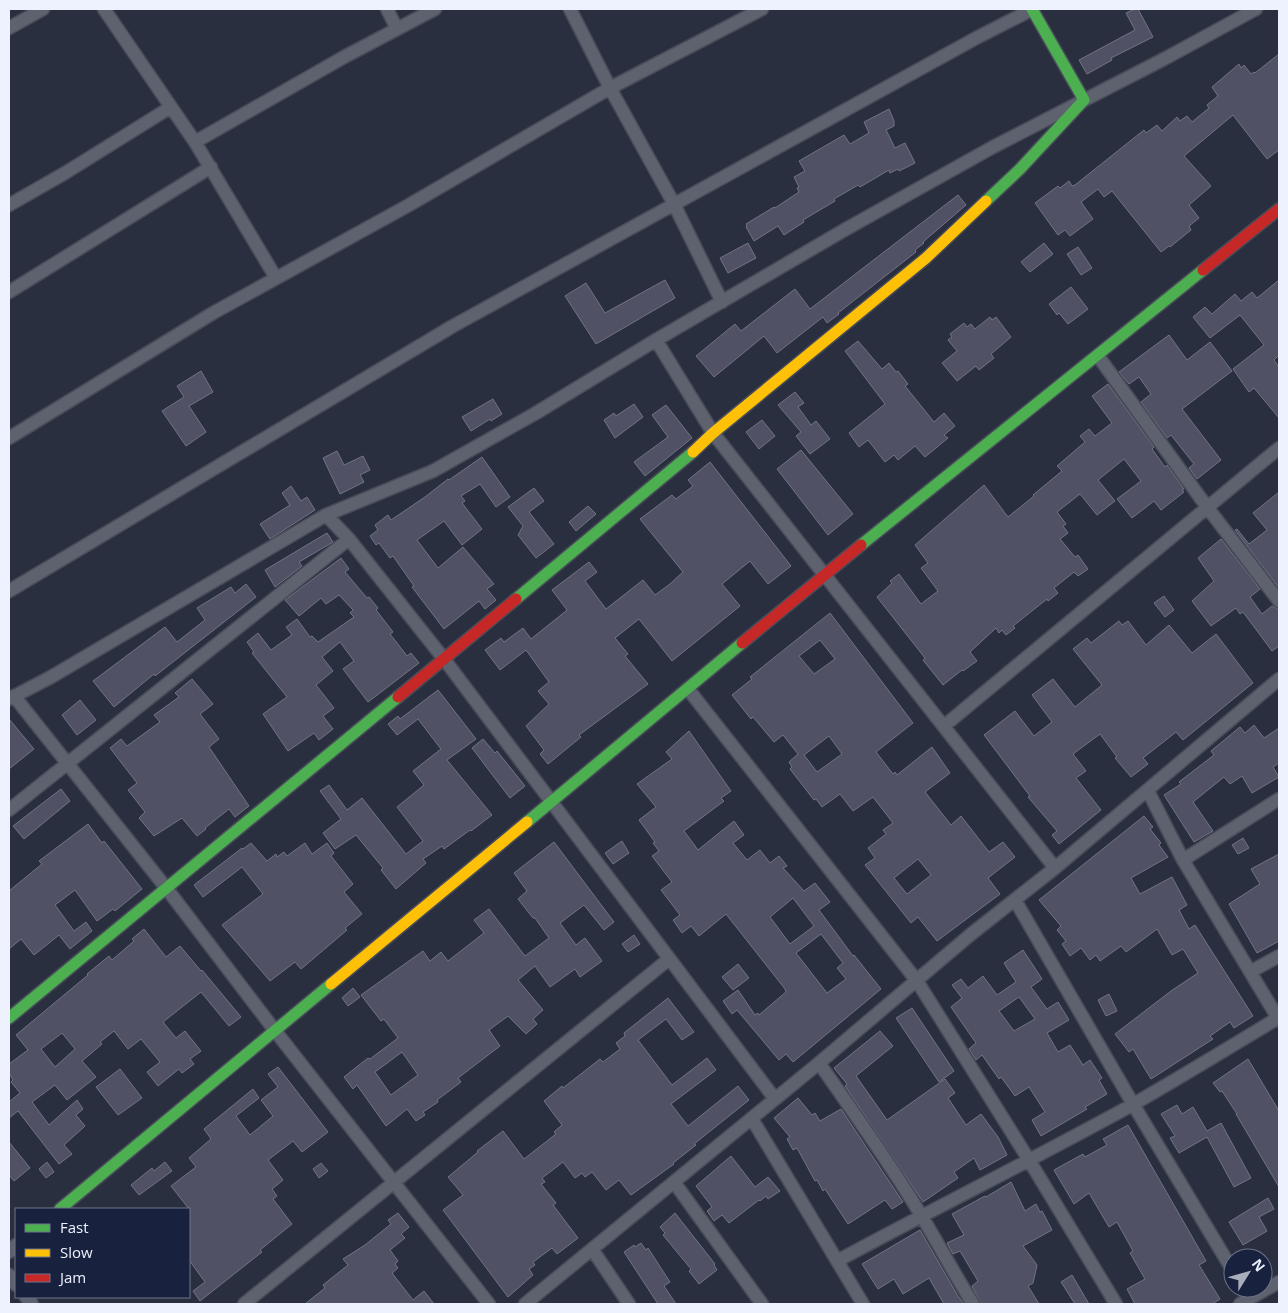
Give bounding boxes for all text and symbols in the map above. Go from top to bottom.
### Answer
legend [15,1208,190,1298]
text: Fast [60,1217,89,1237]
text: Slow [60,1242,93,1262]
north arrow [1223,1248,1273,1298]
text: N [1248,1255,1270,1275]
text: Jam [58,1267,86,1287]

